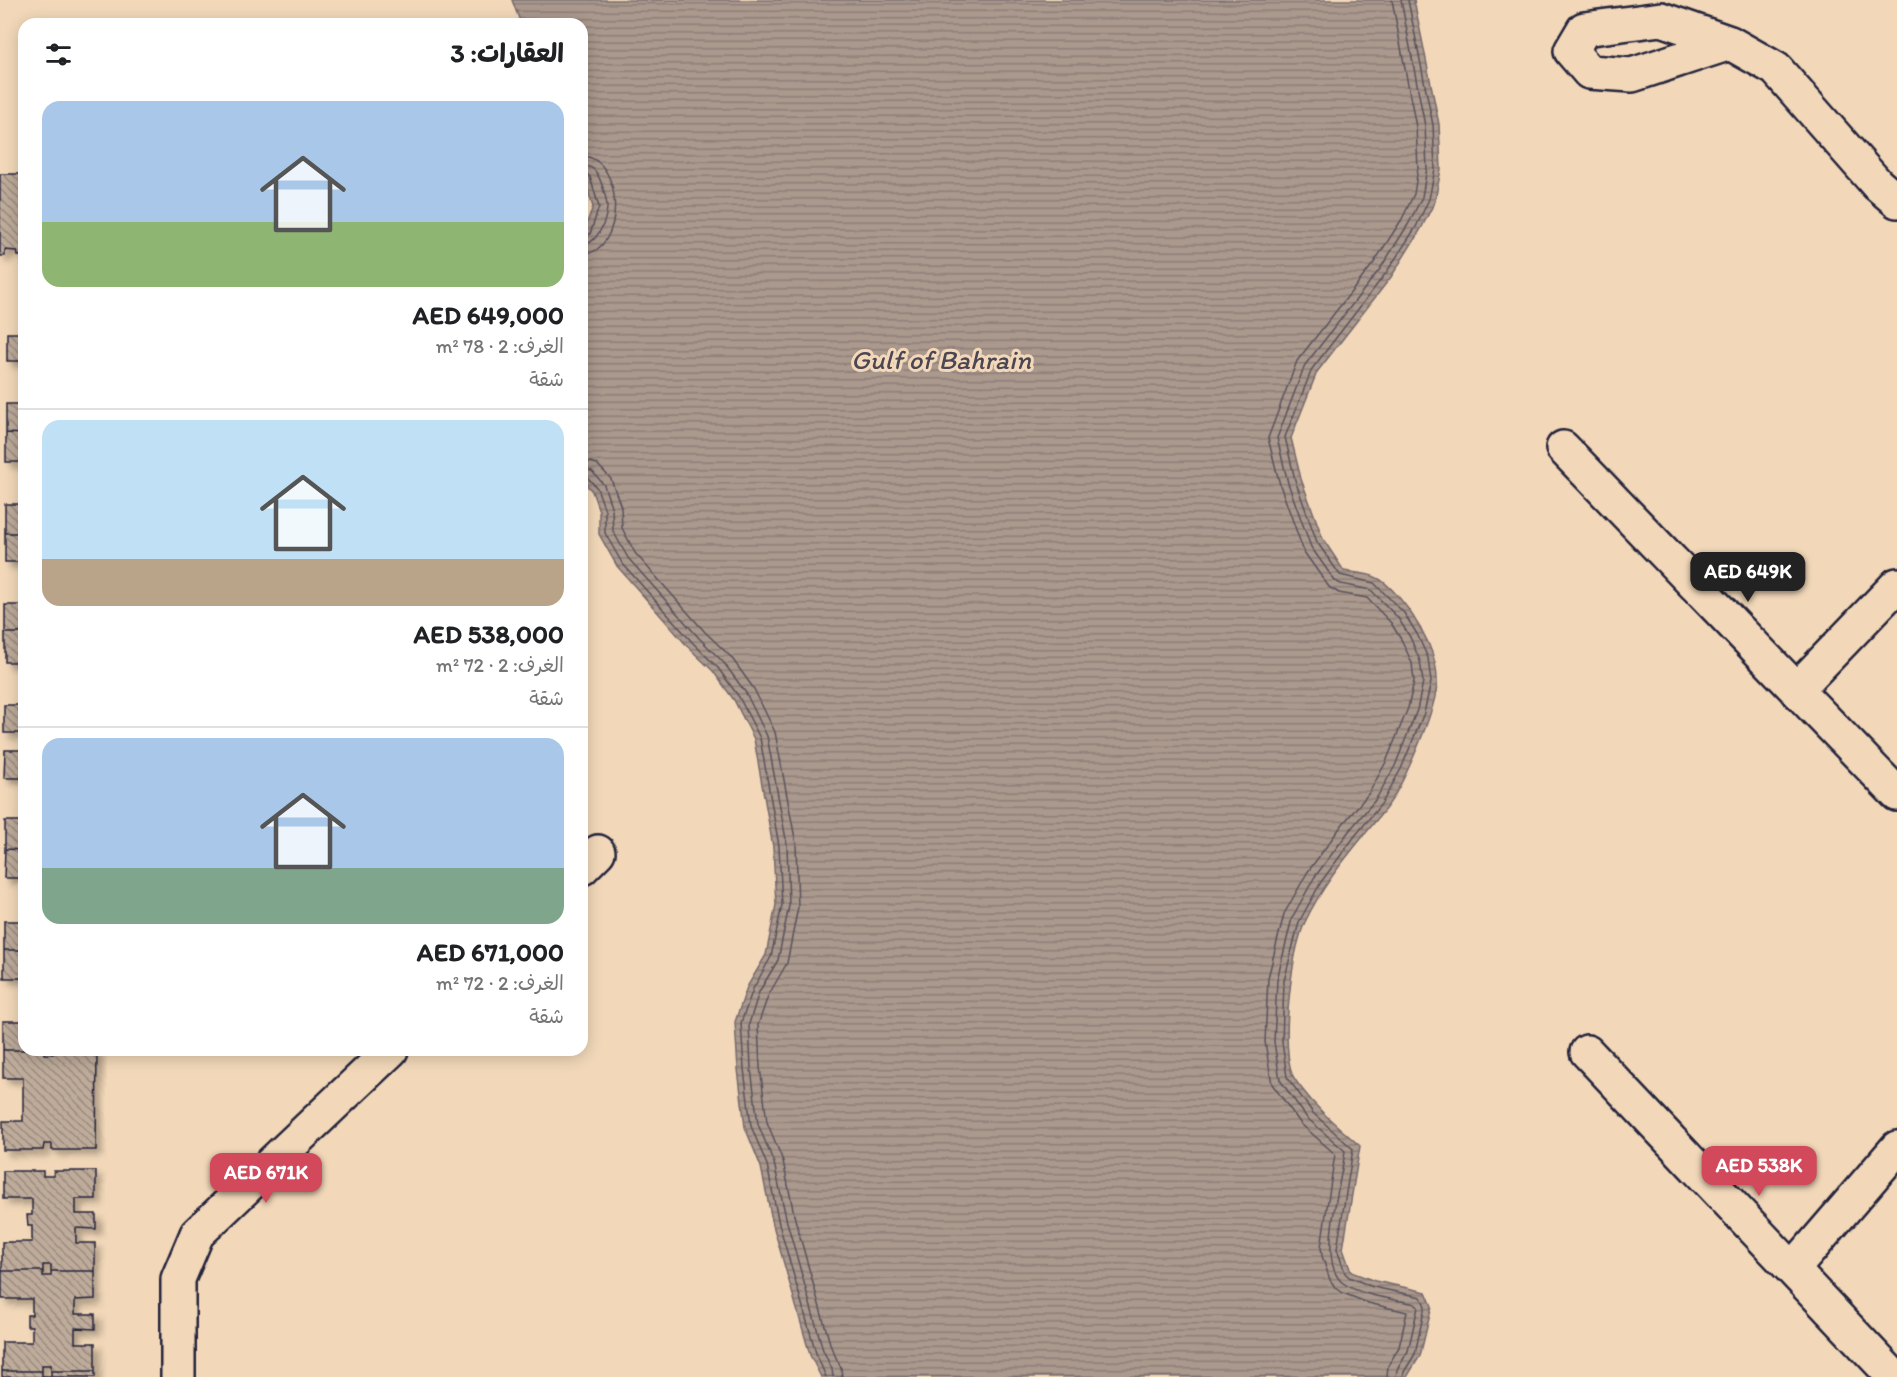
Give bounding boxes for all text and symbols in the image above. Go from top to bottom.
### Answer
text: العقارات: 3 [451,37,564,69]
icon: filters [42,38,75,71]
icon: home [249,140,357,248]
text: AED 649,000 [413,299,564,331]
text: الغرف: 2 · 78 m² [436,334,564,358]
water label: Gulf of Bahrain [851,343,1032,376]
text: شقة [529,367,564,391]
icon: home [249,459,357,567]
pin: AED 649K [1686,552,1810,603]
text: AED 649K [1704,559,1792,583]
text: AED 538,000 [413,618,564,650]
text: الغرف: 2 · 72 m² [436,653,564,677]
text: شقة [529,686,564,710]
icon: home [249,777,357,885]
text: AED 671,000 [417,936,564,968]
text: الغرف: 2 · 72 m² [436,971,564,995]
text: شقة [529,1004,564,1028]
pin: AED 538K [1697,1146,1821,1197]
pin: AED 671K [204,1153,328,1204]
text: AED 538K [1716,1153,1802,1177]
text: AED 671K [224,1160,308,1184]

